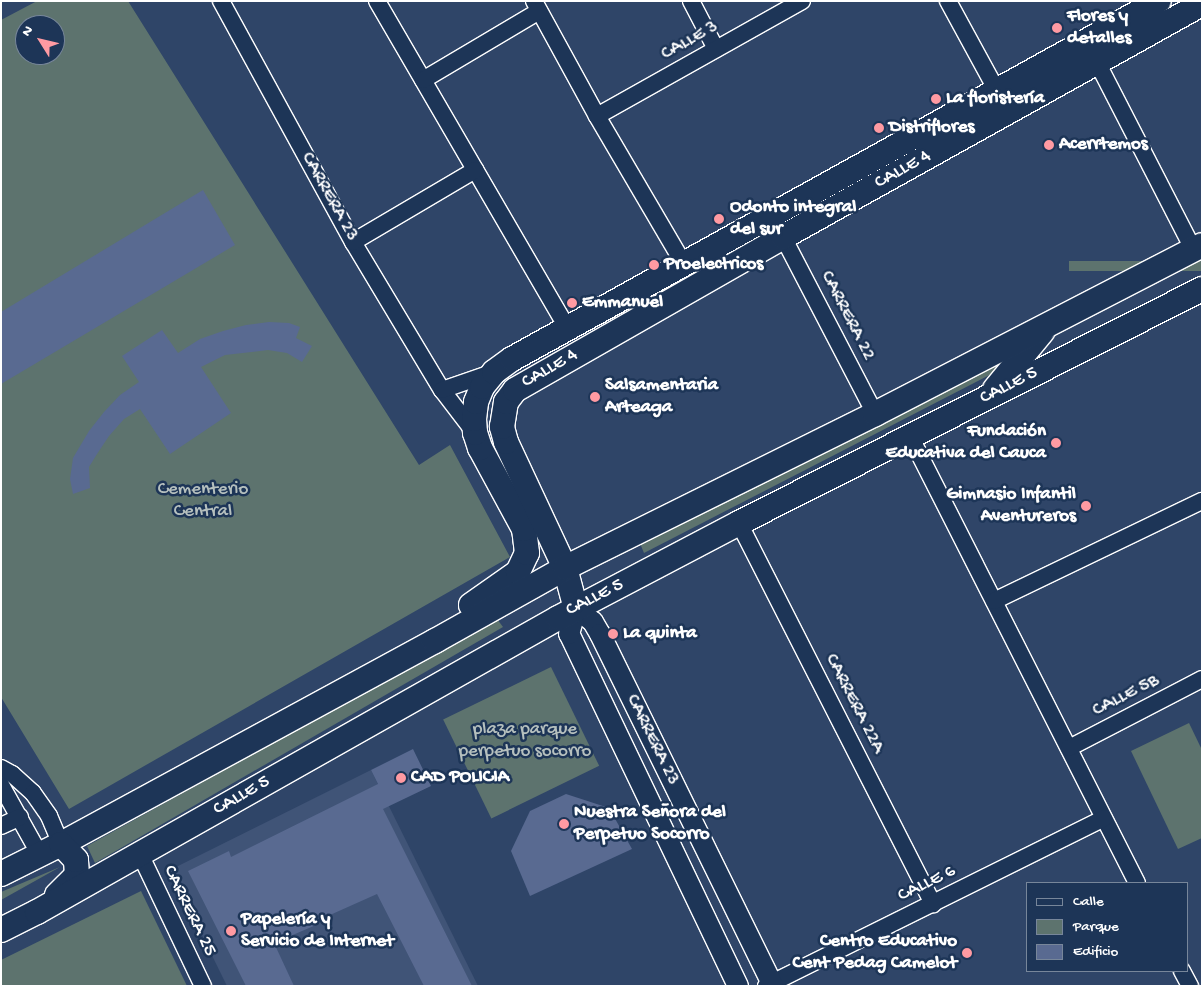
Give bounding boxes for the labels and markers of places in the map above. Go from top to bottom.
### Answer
place label: Flores y detalles [1067,6,1131,50]
marker: Flores y detalles [1051,22,1063,34]
place label: La floristería [946,88,1045,110]
marker: La floristería [930,93,942,105]
place label: Distriflores [889,117,974,139]
marker: Distriflores [873,122,885,134]
place label: Acerrtemos [1059,134,1148,156]
marker: Acerrtemos [1043,139,1055,151]
place label: Odonto integral del sur [730,197,857,241]
marker: Odonto integral del sur [712,212,726,226]
place label: Proelectricos [664,254,763,276]
marker: Proelectricos [648,259,660,271]
place label: Emmanuel [582,292,663,314]
marker: Emmanuel [566,297,578,309]
place label: Salsamentaria Arteaga [605,375,718,419]
marker: Salsamentaria Arteaga [589,391,601,403]
place label: Fundación Educativa del Cauca [885,421,1046,465]
marker: Fundación Educativa del Cauca [1050,437,1062,449]
place label: Gimnasio Infantil Aventureros [946,484,1076,528]
marker: Gimnasio Infantil Aventureros [1080,500,1092,512]
place label: La quinta [623,623,697,645]
marker: La quinta [607,628,619,640]
place label: CAD POLICIA [411,767,509,789]
marker: CAD POLICIA [395,772,407,784]
place label: Nuestra Señora del Perpetuo Socorro [574,802,726,846]
marker: Nuestra Señora del Perpetuo Socorro [558,818,570,830]
place label: Papelería y Servicio de Internet [241,909,394,953]
marker: Papelería y Servicio de Internet [225,925,237,937]
place label: Centro Educativo Cent Pedag Camelot [792,931,957,975]
marker: Centro Educativo Cent Pedag Camelot [961,947,973,959]

